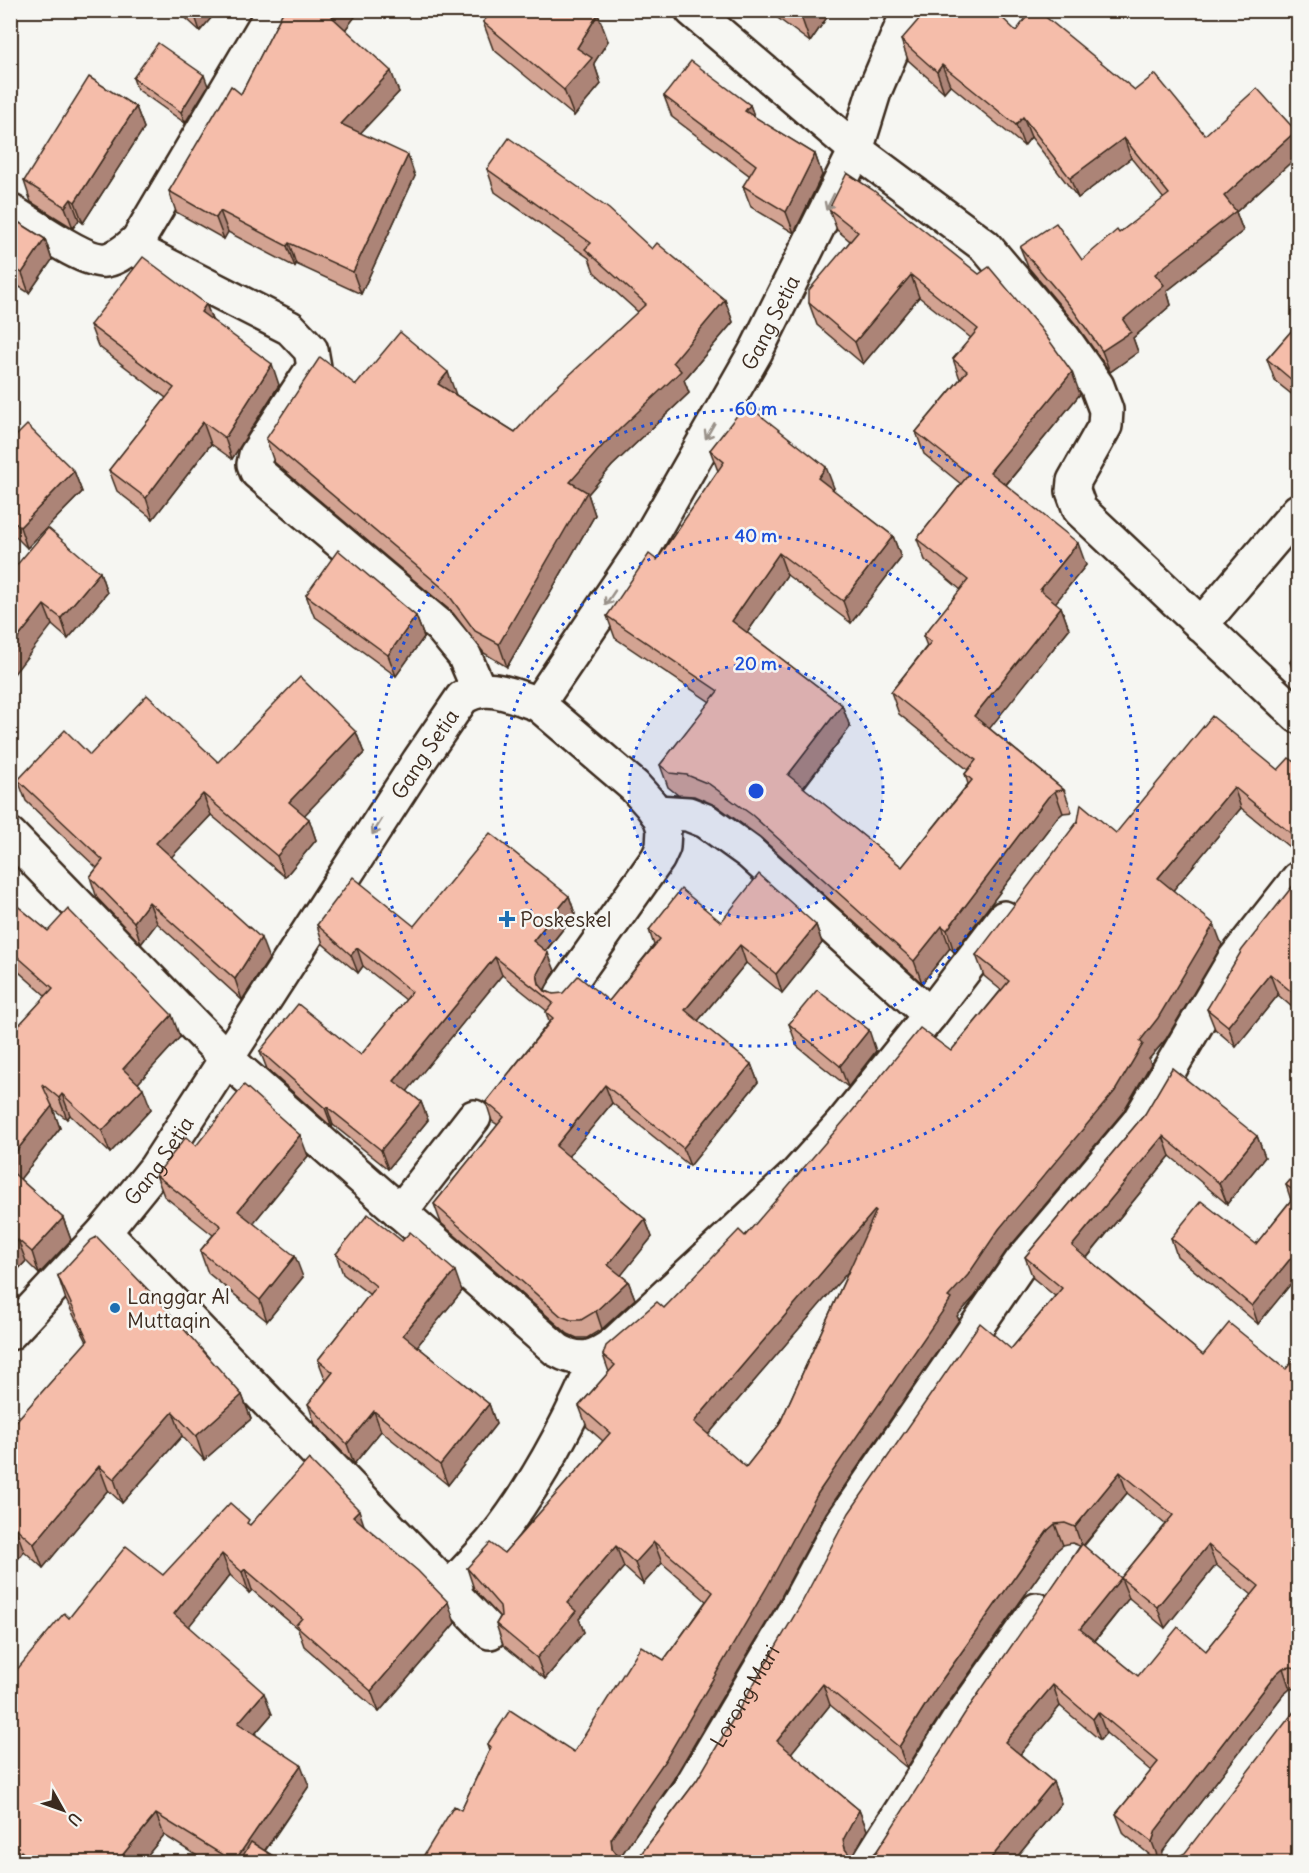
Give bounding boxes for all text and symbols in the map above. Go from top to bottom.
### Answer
one-way arrow [823,193,835,211]
street label: Gang Setia [735,270,805,375]
text: 60 m [735,397,777,420]
one-way arrow [704,422,716,439]
text: 40 m [735,524,777,547]
one-way arrow [604,589,616,606]
text: 20 m [735,652,777,675]
street label: Gang Setia [385,703,464,804]
centre of rings [746,781,766,801]
one-way arrow [371,818,383,835]
place label: Poskeskel [520,906,612,933]
marker: Poskeskel [498,910,516,928]
street label: Gang Setia [118,1111,199,1211]
place label: Langgar Al Muttaqin [127,1283,230,1334]
marker: Langgar Al Muttaqin [108,1301,122,1315]
street label: Lorong Mari [704,1640,785,1752]
north arrow [33,1780,93,1840]
text: U [63,1809,86,1830]

